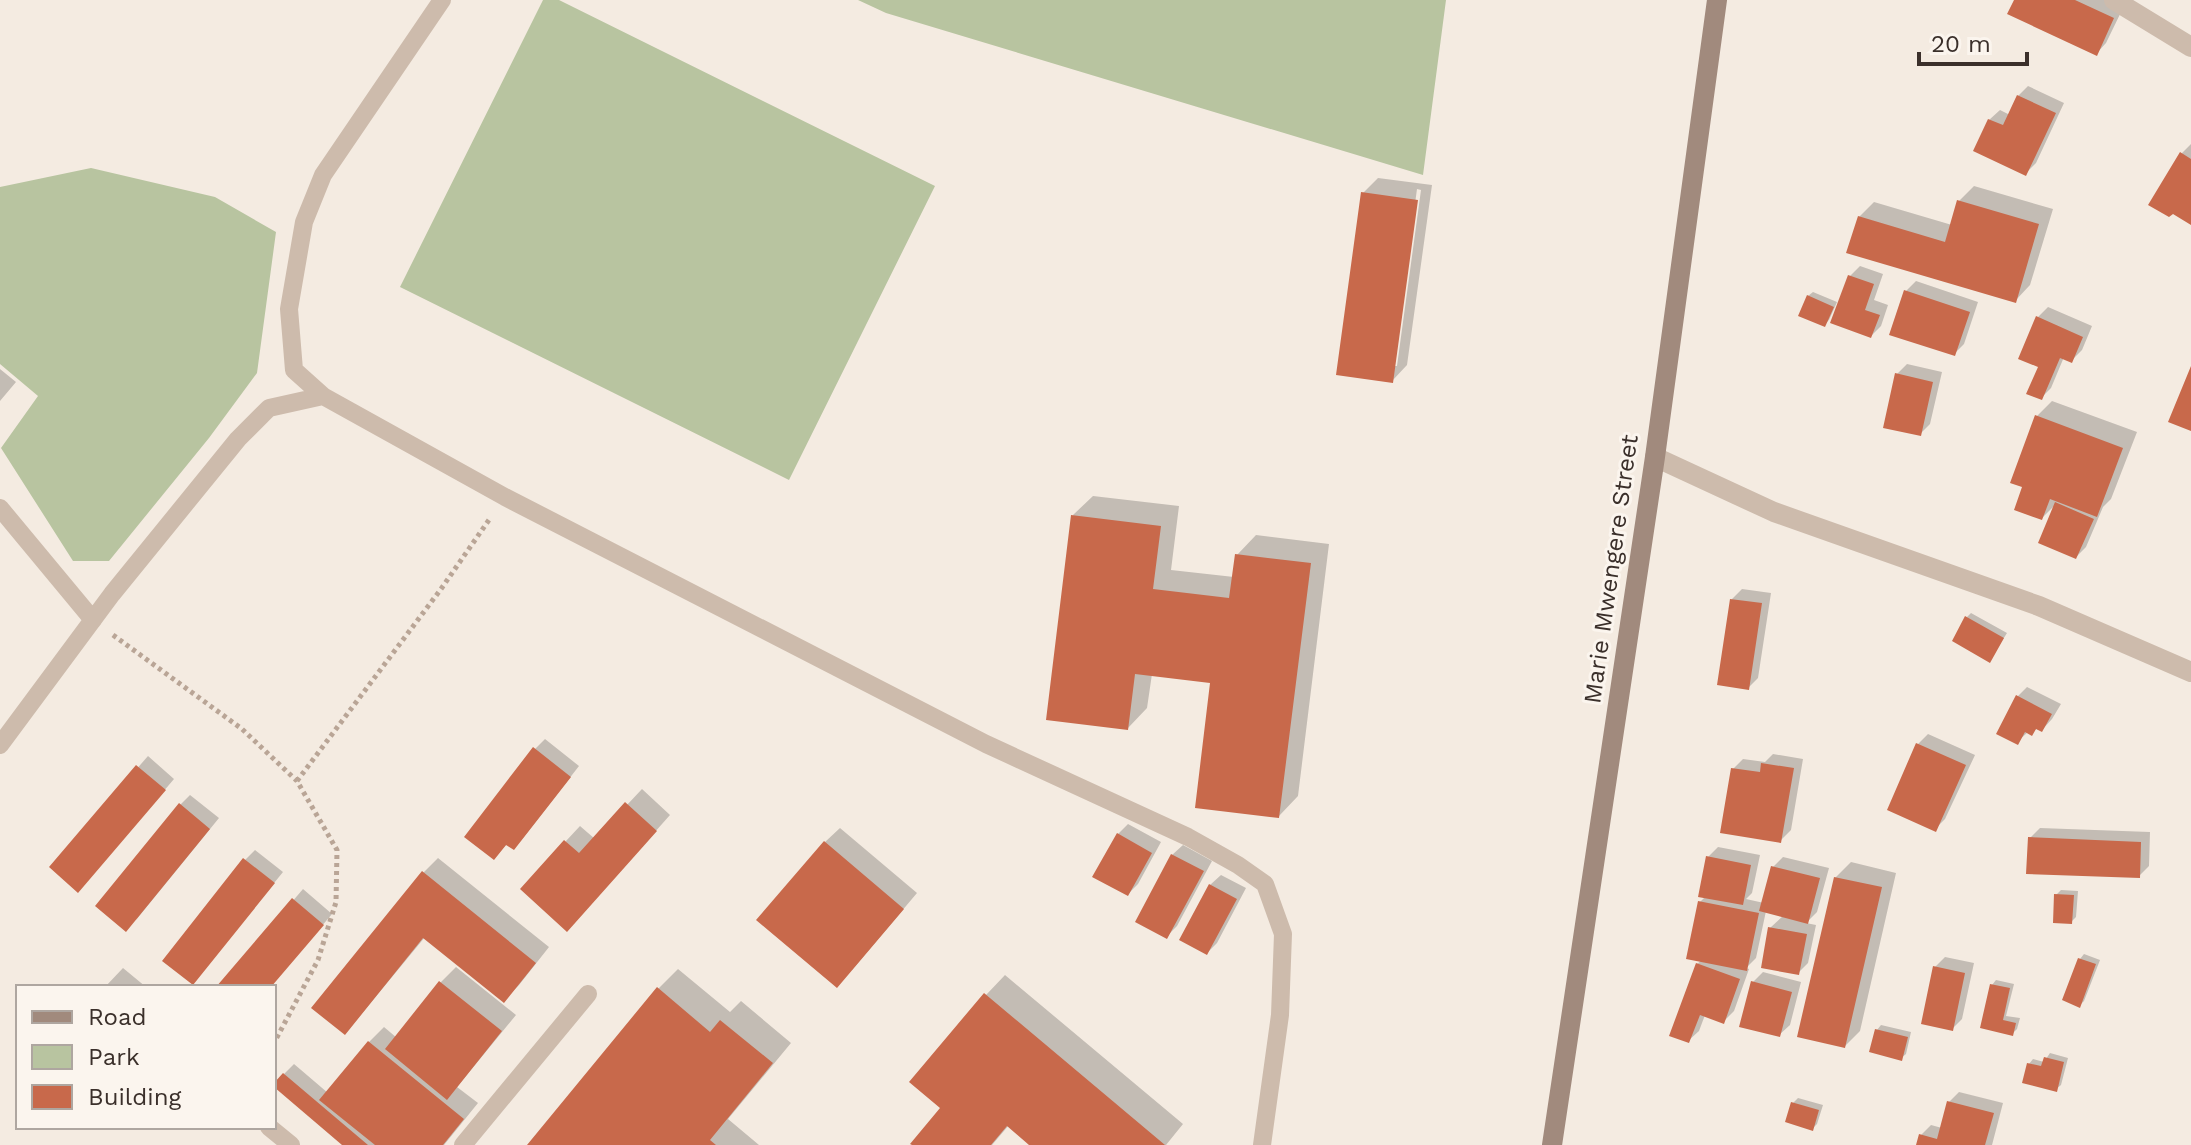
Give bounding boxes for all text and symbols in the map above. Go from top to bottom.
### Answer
scale bar [1919,16,2027,66]
text: 20 m [1931,30,1991,58]
street label: Marie Mwengere Street [1578,433,1644,705]
legend [16,985,276,1129]
text: Road [88,1003,147,1031]
text: Park [88,1043,140,1071]
text: Building [88,1083,181,1111]

